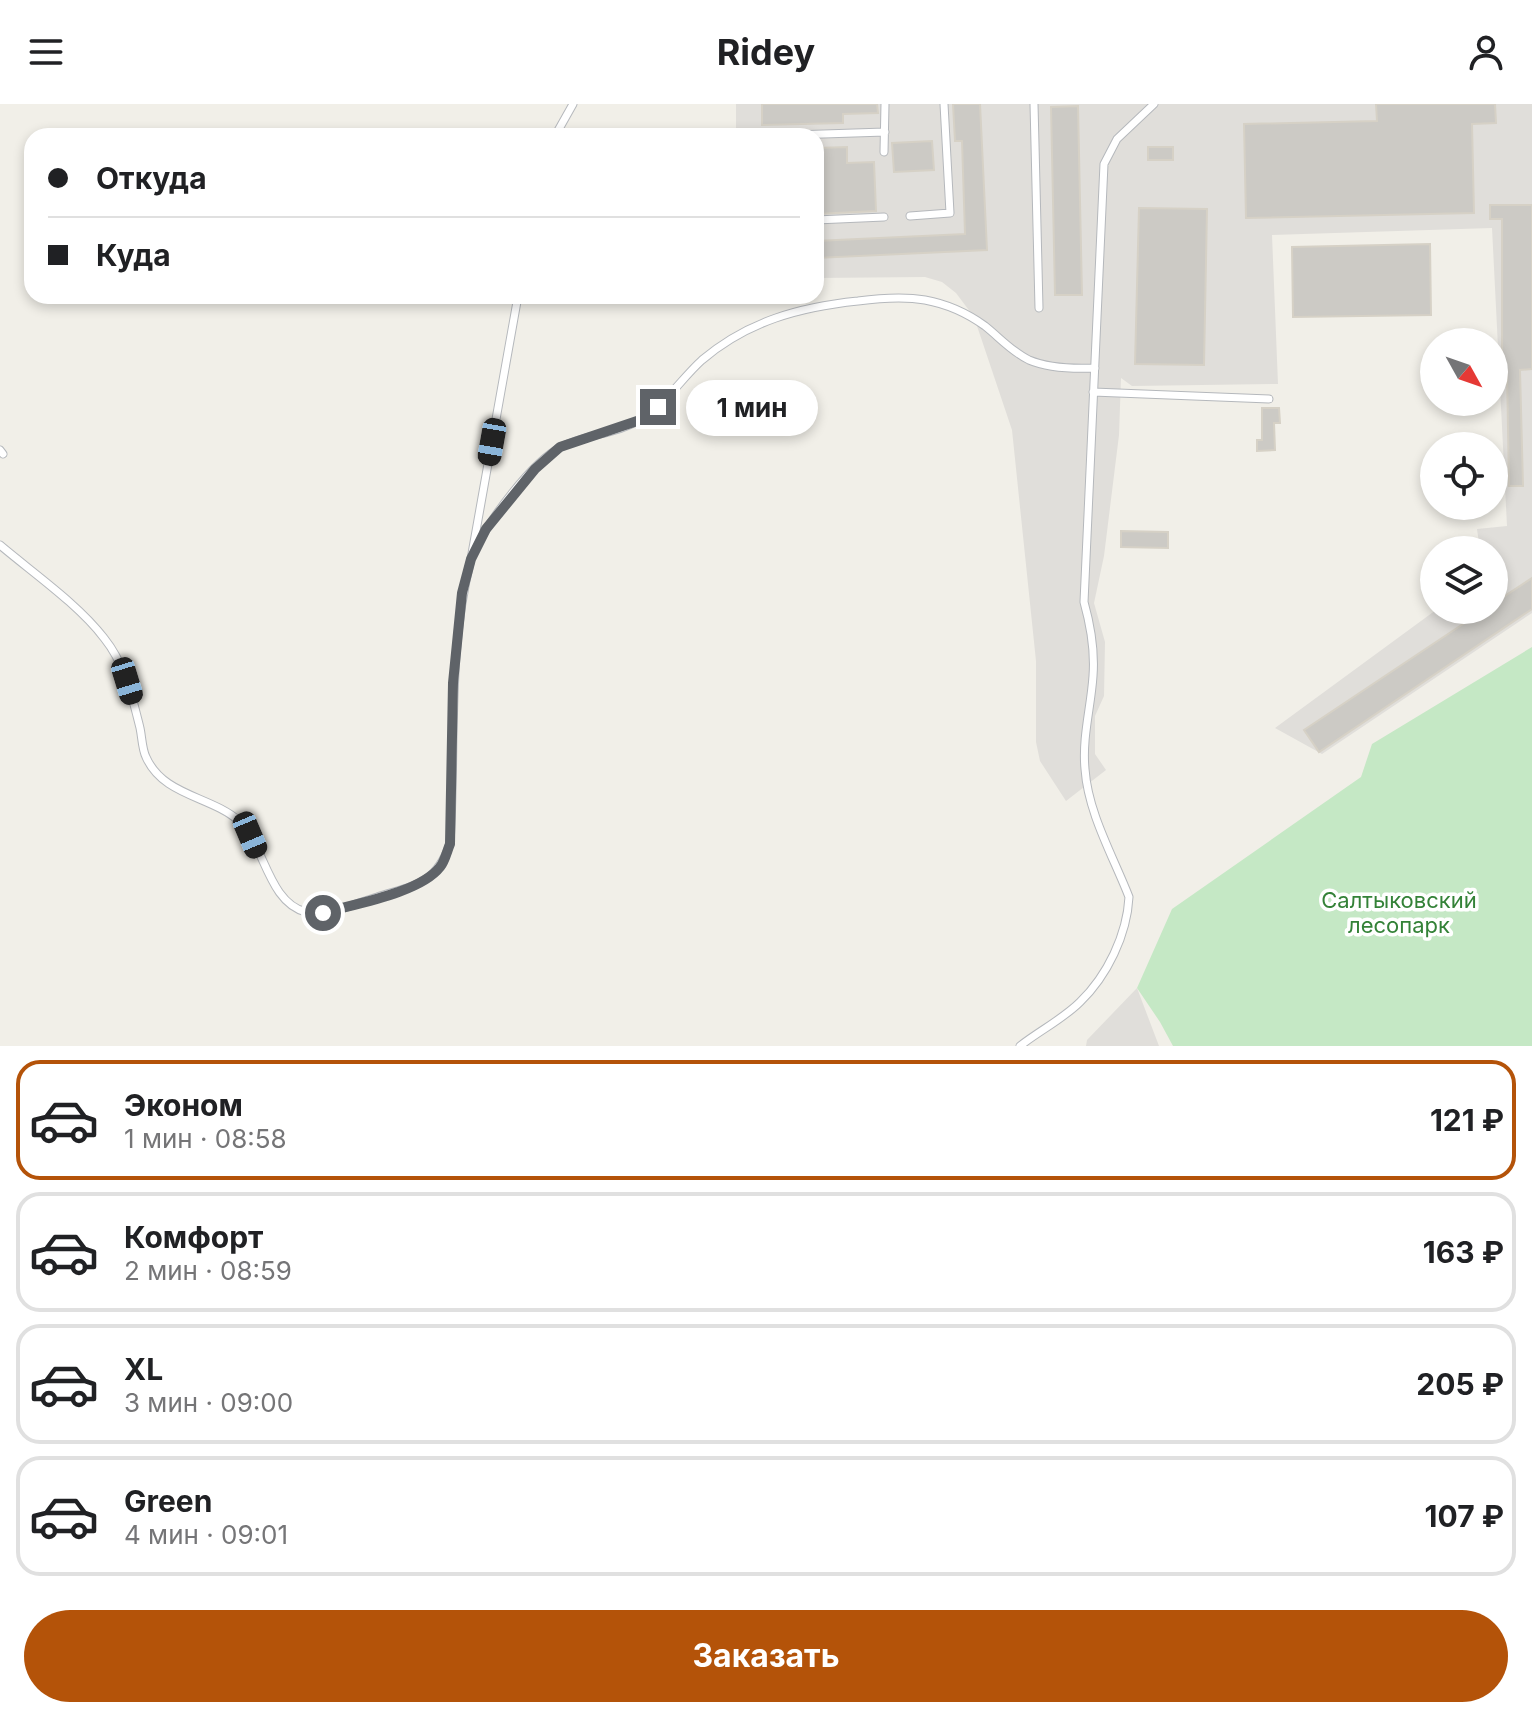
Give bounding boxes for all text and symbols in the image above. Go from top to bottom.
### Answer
icon: menu [24,30,68,74]
text: Ridey [717,30,815,74]
icon: person [1464,30,1508,74]
text: Откуда [96,160,207,196]
text: Куда [96,237,171,273]
north arrow [1420,328,1508,416]
map controls [1420,328,1508,624]
callout: 1 мин [686,379,818,435]
route end [640,389,676,425]
text: 1 мин [717,392,787,423]
car [476,416,508,468]
button: locate [1420,432,1508,520]
button: layers [1420,536,1508,624]
car [109,655,145,707]
car [230,808,270,862]
park label: Салтыковский лесопарк [1321,887,1477,938]
route start [305,895,341,931]
icon: car [28,1084,100,1156]
text: Эконом [124,1087,243,1123]
text: 121 ₽ [1430,1102,1504,1138]
text: 1 мин · 08:58 [124,1123,287,1154]
icon: car [28,1216,100,1288]
text: Комфорт [124,1219,263,1255]
text: 163 ₽ [1423,1234,1504,1270]
text: 2 мин · 08:59 [124,1255,292,1286]
icon: car [28,1348,100,1420]
text: XL [124,1351,163,1387]
text: 205 ₽ [1416,1366,1504,1402]
text: 3 мин · 09:00 [124,1387,293,1418]
icon: car [28,1480,100,1552]
text: Green [124,1483,212,1519]
text: 107 ₽ [1425,1498,1504,1534]
text: 4 мин · 09:01 [124,1519,288,1550]
button: Заказать [24,1610,1508,1702]

